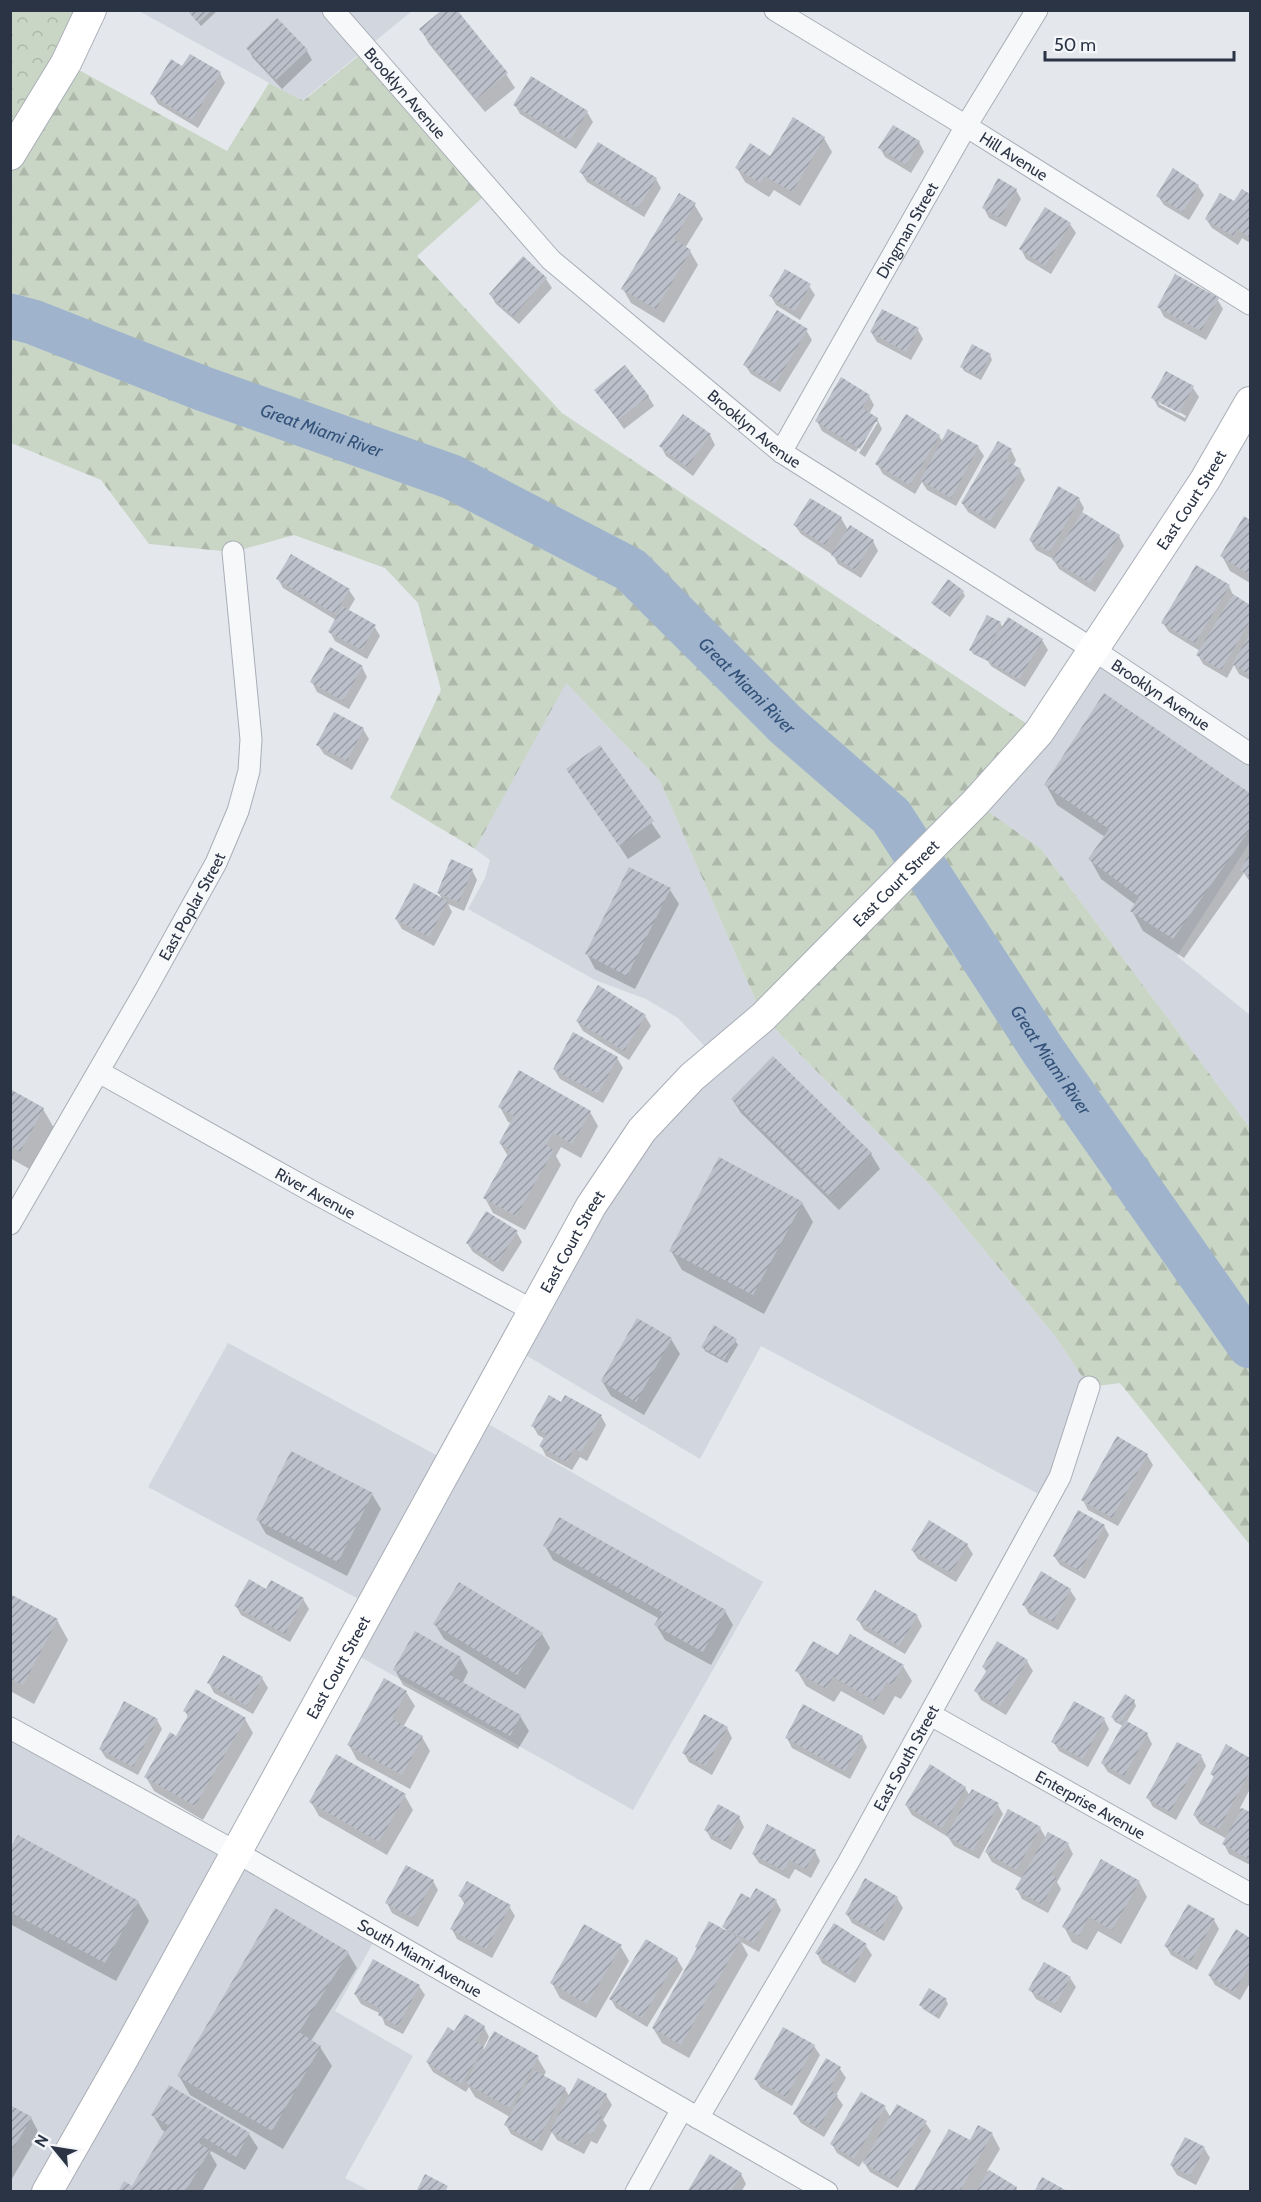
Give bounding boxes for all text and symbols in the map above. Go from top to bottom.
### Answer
scale bar [1045,24,1234,62]
text: 50 m [1054,34,1096,56]
street label: Brooklyn Avenue [361,44,450,142]
street label: Hill Avenue [976,128,1051,184]
street label: Dingman Street [872,178,942,282]
street label: Brooklyn Avenue [704,385,805,472]
water label: Great Miami River [257,399,387,463]
street label: East Court Street [1152,446,1230,553]
water label: Great Miami River [694,633,801,740]
street label: Brooklyn Avenue [1108,655,1214,734]
street label: East Court Street [849,835,943,930]
street label: East Poplar Street [154,849,229,964]
water label: Great Miami River [1006,1001,1096,1120]
street label: River Avenue [272,1163,359,1223]
street label: East Court Street [536,1186,609,1296]
street label: East Court Street [302,1612,374,1722]
street label: East South Street [869,1701,943,1814]
street label: Enterprise Avenue [1032,1766,1149,1843]
street label: South Miami Avenue [355,1915,485,2001]
north arrow [24,2118,84,2178]
text: N [30,2131,52,2150]

